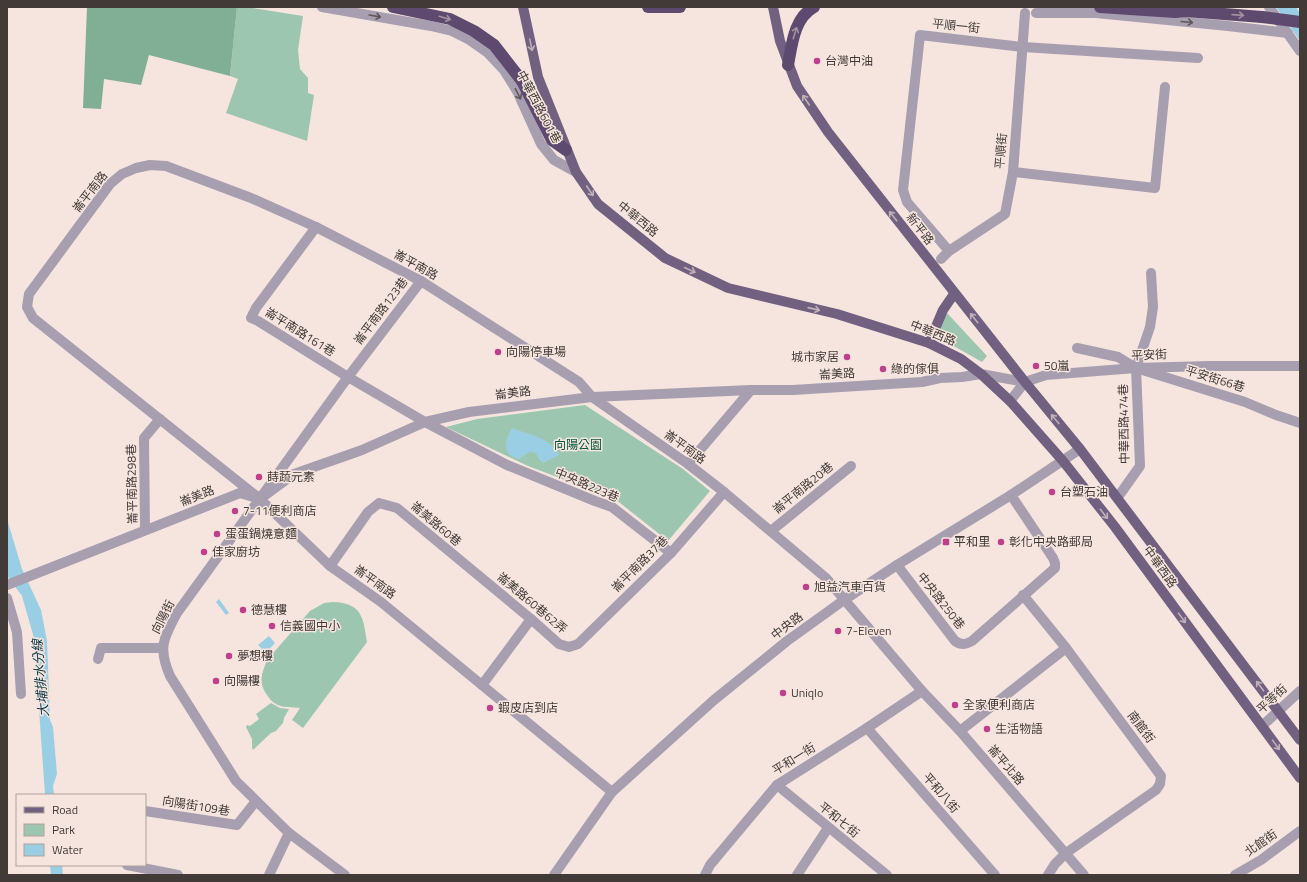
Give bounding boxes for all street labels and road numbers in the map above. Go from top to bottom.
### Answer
street label: 平順一街 [931,14,981,37]
street label: 中華西路601巷 [512,67,567,147]
street label: 平順街 [989,132,1012,170]
street label: 崙平南路 [67,167,112,216]
street label: 中華西路 [614,196,663,241]
street label: 新平路 [902,209,939,249]
street label: 崙平南路 [391,245,442,285]
street label: 崙平南路123巷 [349,273,412,348]
street label: 崙平南路161巷 [261,302,339,361]
street label: 中華西路 [907,315,959,350]
street label: 平安街 [1131,344,1167,365]
street label: 平安街66巷 [1183,360,1247,397]
street label: 崙美路 [818,363,855,384]
street label: 崙美路 [494,381,532,404]
street label: 中華西路474巷 [1113,384,1134,464]
street label: 崙平南路 [660,425,710,468]
street label: 崙平南路298巷 [121,444,142,524]
street label: 崙平南路20巷 [768,457,837,518]
street label: 中央路223巷 [552,462,622,507]
street label: 崙美路 [177,480,217,511]
street label: 崙美路60巷 [407,497,466,551]
street label: 崙平南路37巷 [607,531,672,596]
street label: 中華西路 [1139,542,1182,592]
street label: 崙平南路 [350,560,400,603]
street label: 崙美路60巷62弄 [493,567,572,638]
street label: 中央路250巷 [913,568,970,633]
street label: 向陽街 [146,596,179,637]
street label: 中央路 [767,607,807,644]
street label: 平等街 [1252,679,1291,718]
street label: 南館街 [1123,707,1160,747]
street label: 平和一街 [768,738,819,779]
street label: 崙平北路 [983,740,1029,789]
street label: 平和八街 [918,768,964,817]
street label: 向陽街109巷 [161,791,231,820]
street label: 平和七街 [815,797,864,842]
street label: 北館街 [1241,824,1281,861]

